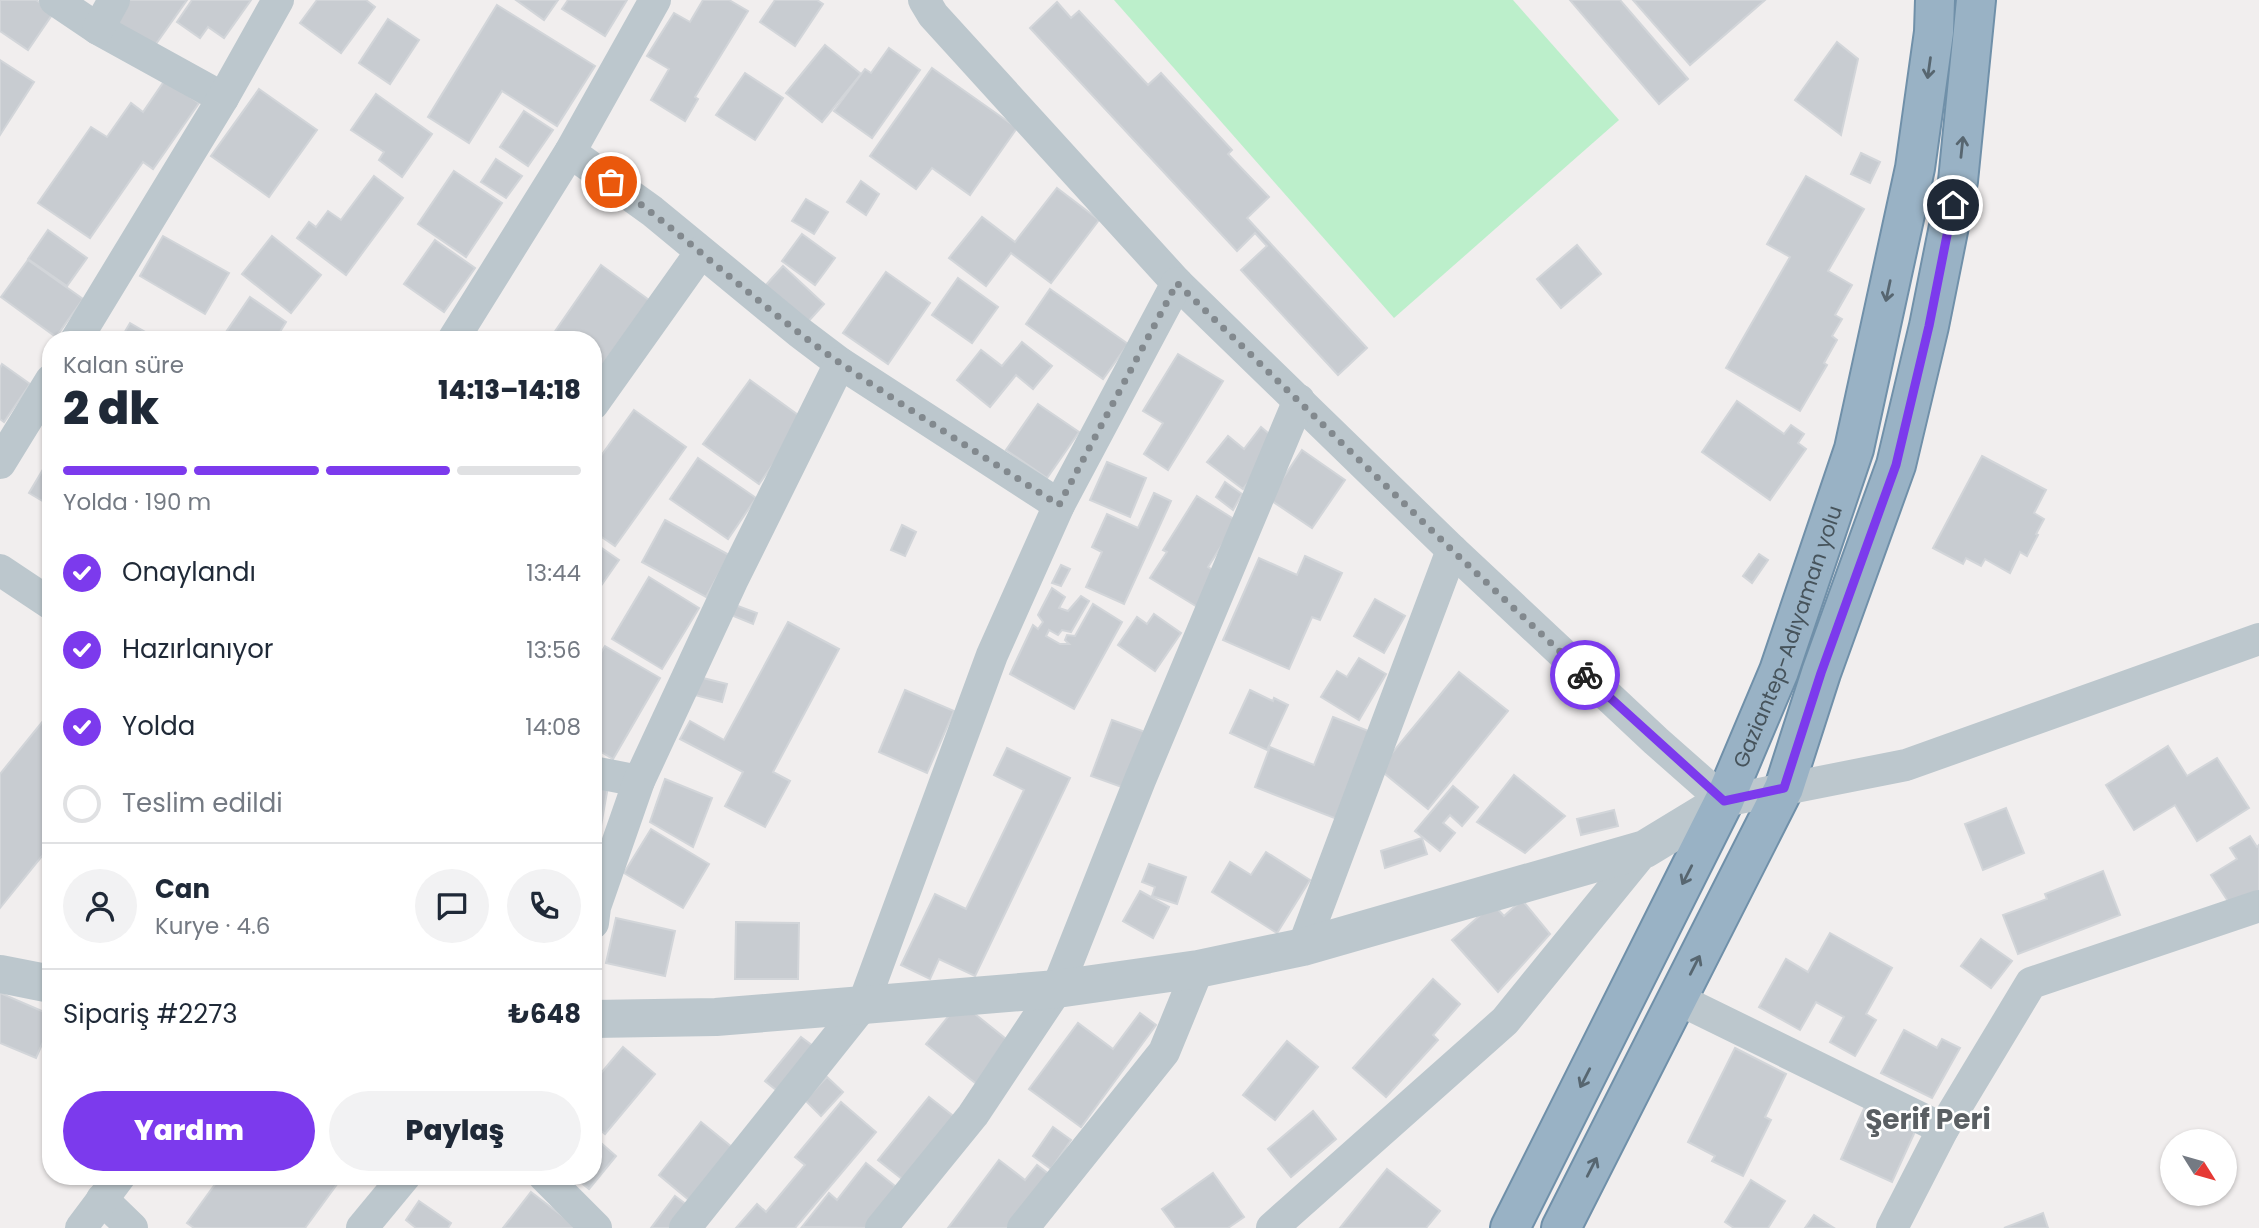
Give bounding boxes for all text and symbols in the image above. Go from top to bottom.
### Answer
one-way arrow [1922,56,1935,79]
one-way arrow [1955,136,1968,159]
pin [581,152,641,212]
icon: bag [592,163,630,201]
pin [1923,175,1983,235]
icon: home [1934,186,1972,224]
one-way arrow [1881,280,1894,302]
text: Kalan süre [63,349,184,381]
text: 14:13–14:18 [438,372,581,408]
text: 2 dk [63,376,159,440]
text: Yolda · 190 m [63,486,211,518]
street label: Gaziantep-Adıyaman yolu [1725,501,1848,772]
icon: check [63,554,101,592]
text: Onaylandı [122,554,256,590]
text: 13:44 [526,557,581,589]
icon: check [63,631,101,669]
text: Hazırlanıyor [122,631,273,667]
text: 13:56 [526,634,581,666]
courier [1550,640,1620,710]
icon: bike [1566,656,1604,694]
icon: check [63,708,101,746]
text: Yolda [122,708,195,744]
text: 14:08 [525,711,581,743]
text: Teslim edildi [122,785,283,821]
one-way arrow [1679,864,1693,885]
button: person [63,869,137,943]
button: chat [415,869,489,943]
button: phone [507,869,581,943]
text: Can [155,871,210,907]
text: Kurye · 4.6 [155,910,270,942]
one-way arrow [1688,955,1702,975]
text: Sipariş #2273 [63,996,238,1032]
text: ₺648 [508,996,581,1032]
one-way arrow [1577,1067,1591,1088]
button: Yardım [63,1091,315,1171]
button: Paylaş [329,1091,581,1171]
district label: Şerif Peri [1865,1100,1991,1139]
north arrow [2160,1129,2236,1206]
map controls [2160,1129,2237,1206]
one-way arrow [1585,1157,1599,1178]

